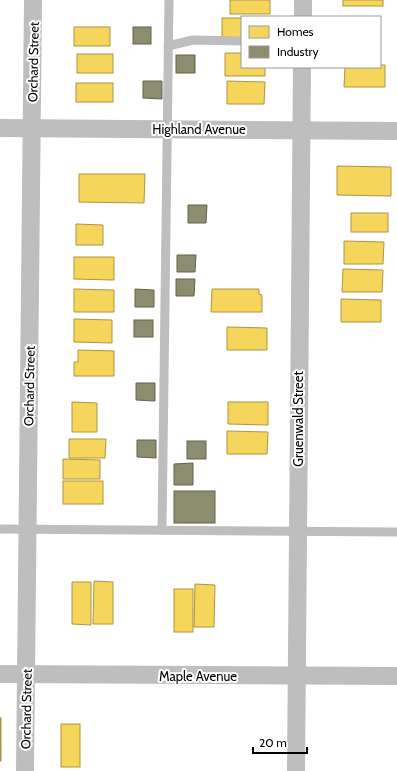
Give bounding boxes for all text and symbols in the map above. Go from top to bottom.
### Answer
legend [241,16,381,68]
street label: Orchard Street [24,21,42,102]
text: Homes [277,24,314,39]
text: Industry [277,44,318,59]
street label: Highland Avenue [152,121,246,137]
street label: Orchard Street [20,345,38,426]
street label: Gruenwald Street [290,371,306,467]
street label: Orchard Street [17,668,35,749]
street label: Maple Avenue [159,668,237,684]
scale bar [253,729,307,755]
text: 20 m [259,735,287,750]

